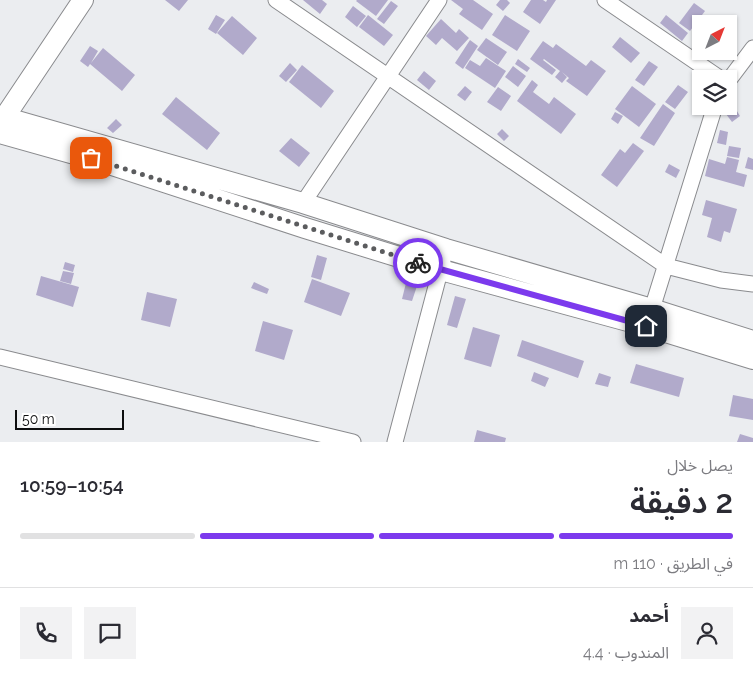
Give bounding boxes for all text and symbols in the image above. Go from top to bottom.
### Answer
north arrow [692,15,738,60]
map controls [692,15,737,115]
button: layers [692,70,737,115]
pin [70,137,112,179]
icon: bag [77,144,105,172]
courier [393,238,443,288]
icon: bike [404,249,432,277]
pin [625,305,667,347]
icon: home [632,312,660,340]
scale bar [15,407,124,430]
text: 50 m [22,411,55,427]
text: يصل خلال [667,456,733,475]
text: 10:54–10:59 [20,474,124,496]
text: 2 دقيقة [630,483,733,520]
text: في الطريق · 110 m [614,554,733,573]
text: أحمد [629,604,669,626]
button: phone [20,607,72,659]
button: chat [84,607,136,659]
button: person [681,607,733,659]
text: المندوب · 4.4 [583,643,669,662]

